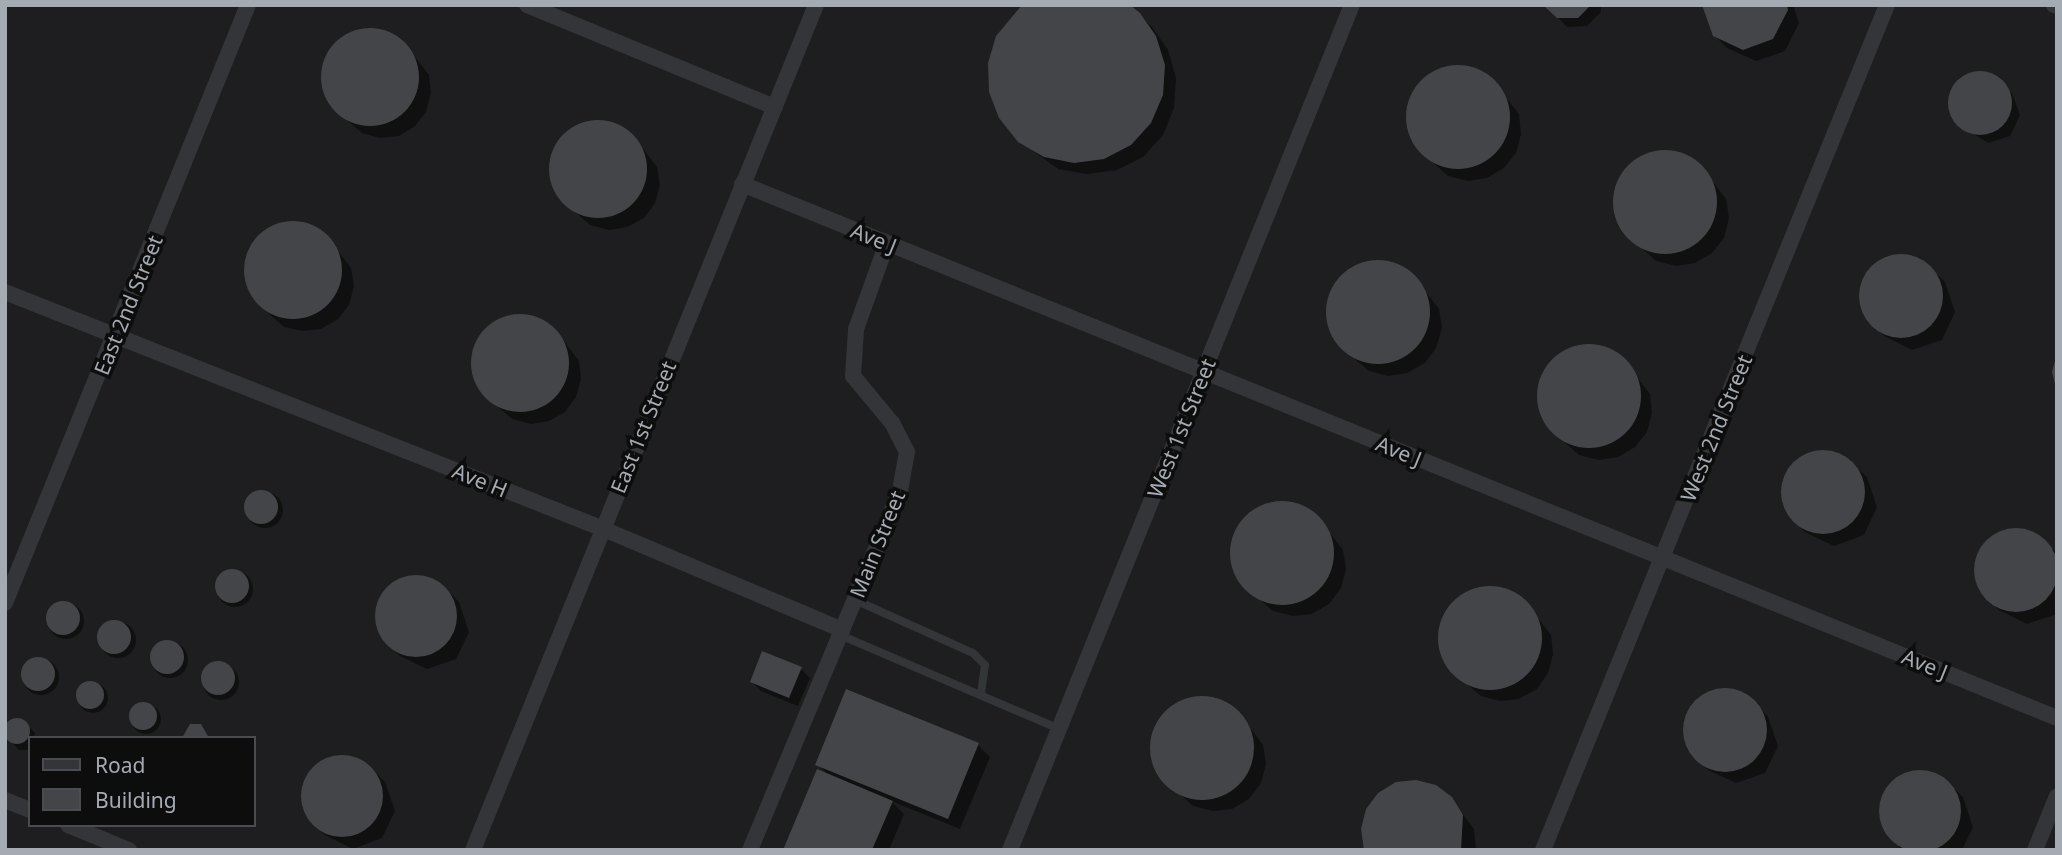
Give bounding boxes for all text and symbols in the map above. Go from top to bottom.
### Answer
street label: Ave J [847,217,901,259]
street label: East 2nd Street [88,231,168,379]
street label: West 2nd Street [1675,351,1757,505]
street label: West 1st Street [1142,355,1220,501]
street label: East 1st Street [605,357,681,497]
street label: Ave J [1372,430,1426,472]
street label: Ave H [449,458,511,502]
street label: Main Street [844,487,910,601]
street label: Ave J [1898,643,1952,685]
legend [28,736,256,827]
text: Road [95,751,145,779]
text: Building [95,786,177,814]

